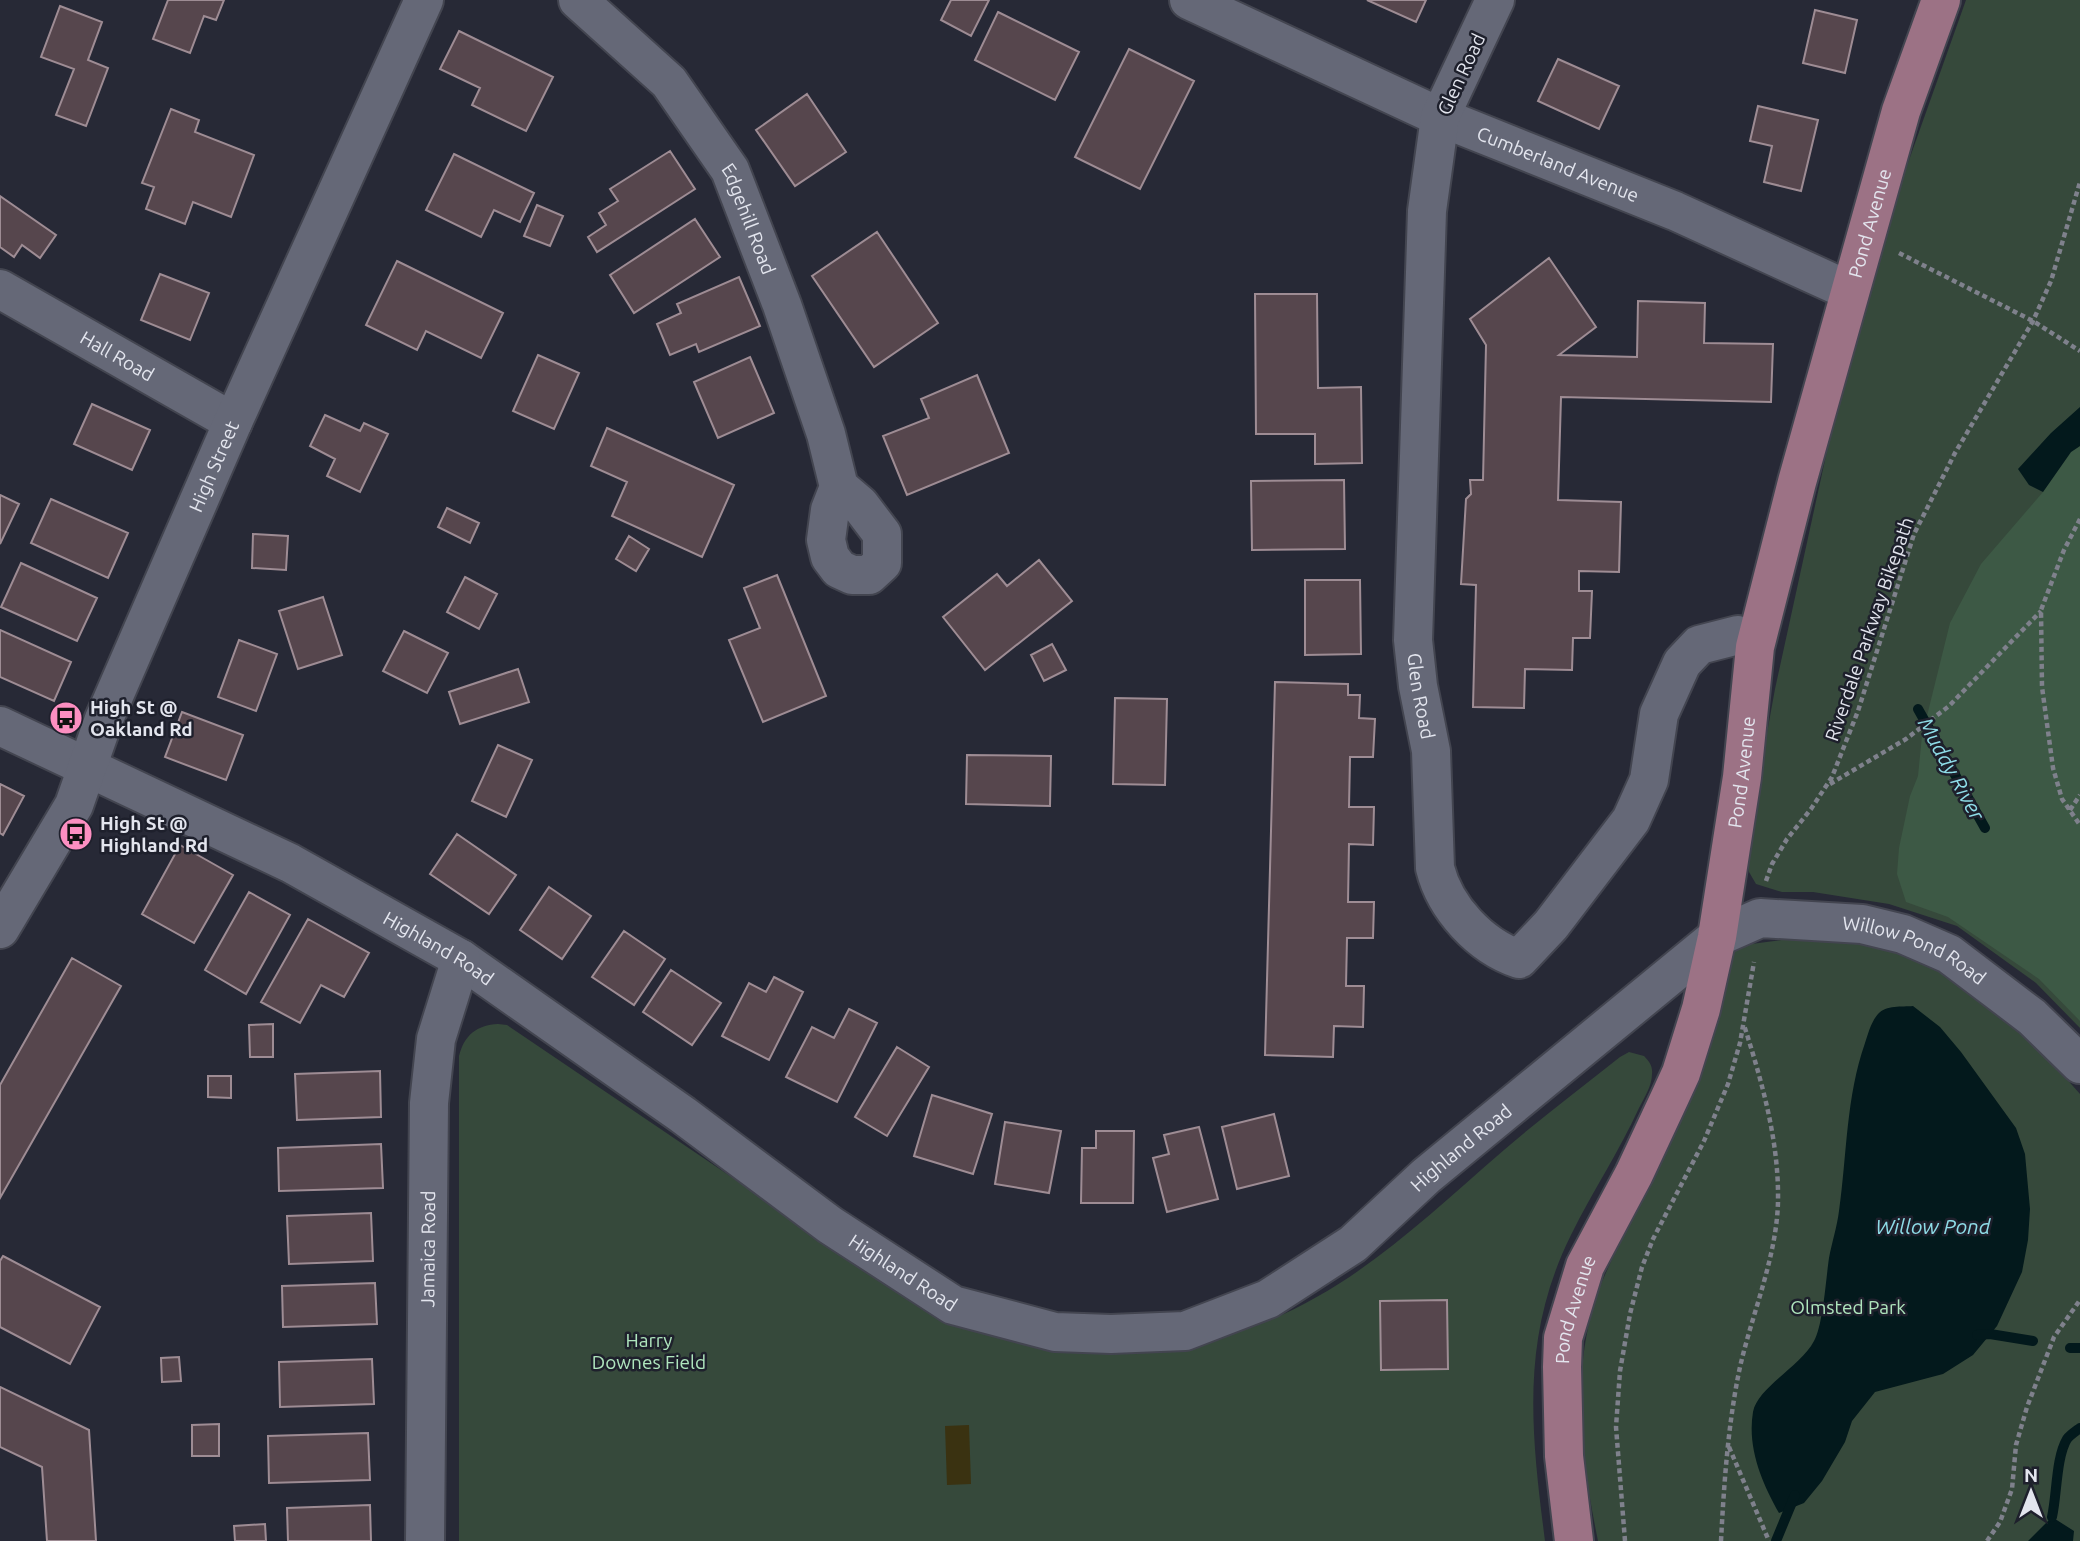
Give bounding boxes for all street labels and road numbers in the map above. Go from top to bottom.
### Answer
street label: Glen Road [1433,30,1489,118]
street label: Cumberland Avenue [1474,122,1642,206]
street label: Edgehill Road [718,159,780,277]
street label: Pond Avenue [1844,166,1895,280]
street label: Hall Road [77,326,158,386]
street label: High Street [184,417,243,515]
street label: Riverdale Parkway Bikepath [1820,514,1918,744]
street label: Glen Road [1403,652,1439,741]
street label: Pond Avenue [1723,715,1759,830]
street label: Highland Road [380,907,498,990]
street label: Willow Pond Road [1842,912,1990,989]
street label: Highland Road [1406,1099,1516,1196]
street label: Jamaica Road [416,1191,439,1307]
street label: Highland Road [845,1229,961,1316]
street label: Pond Avenue [1551,1251,1600,1364]

